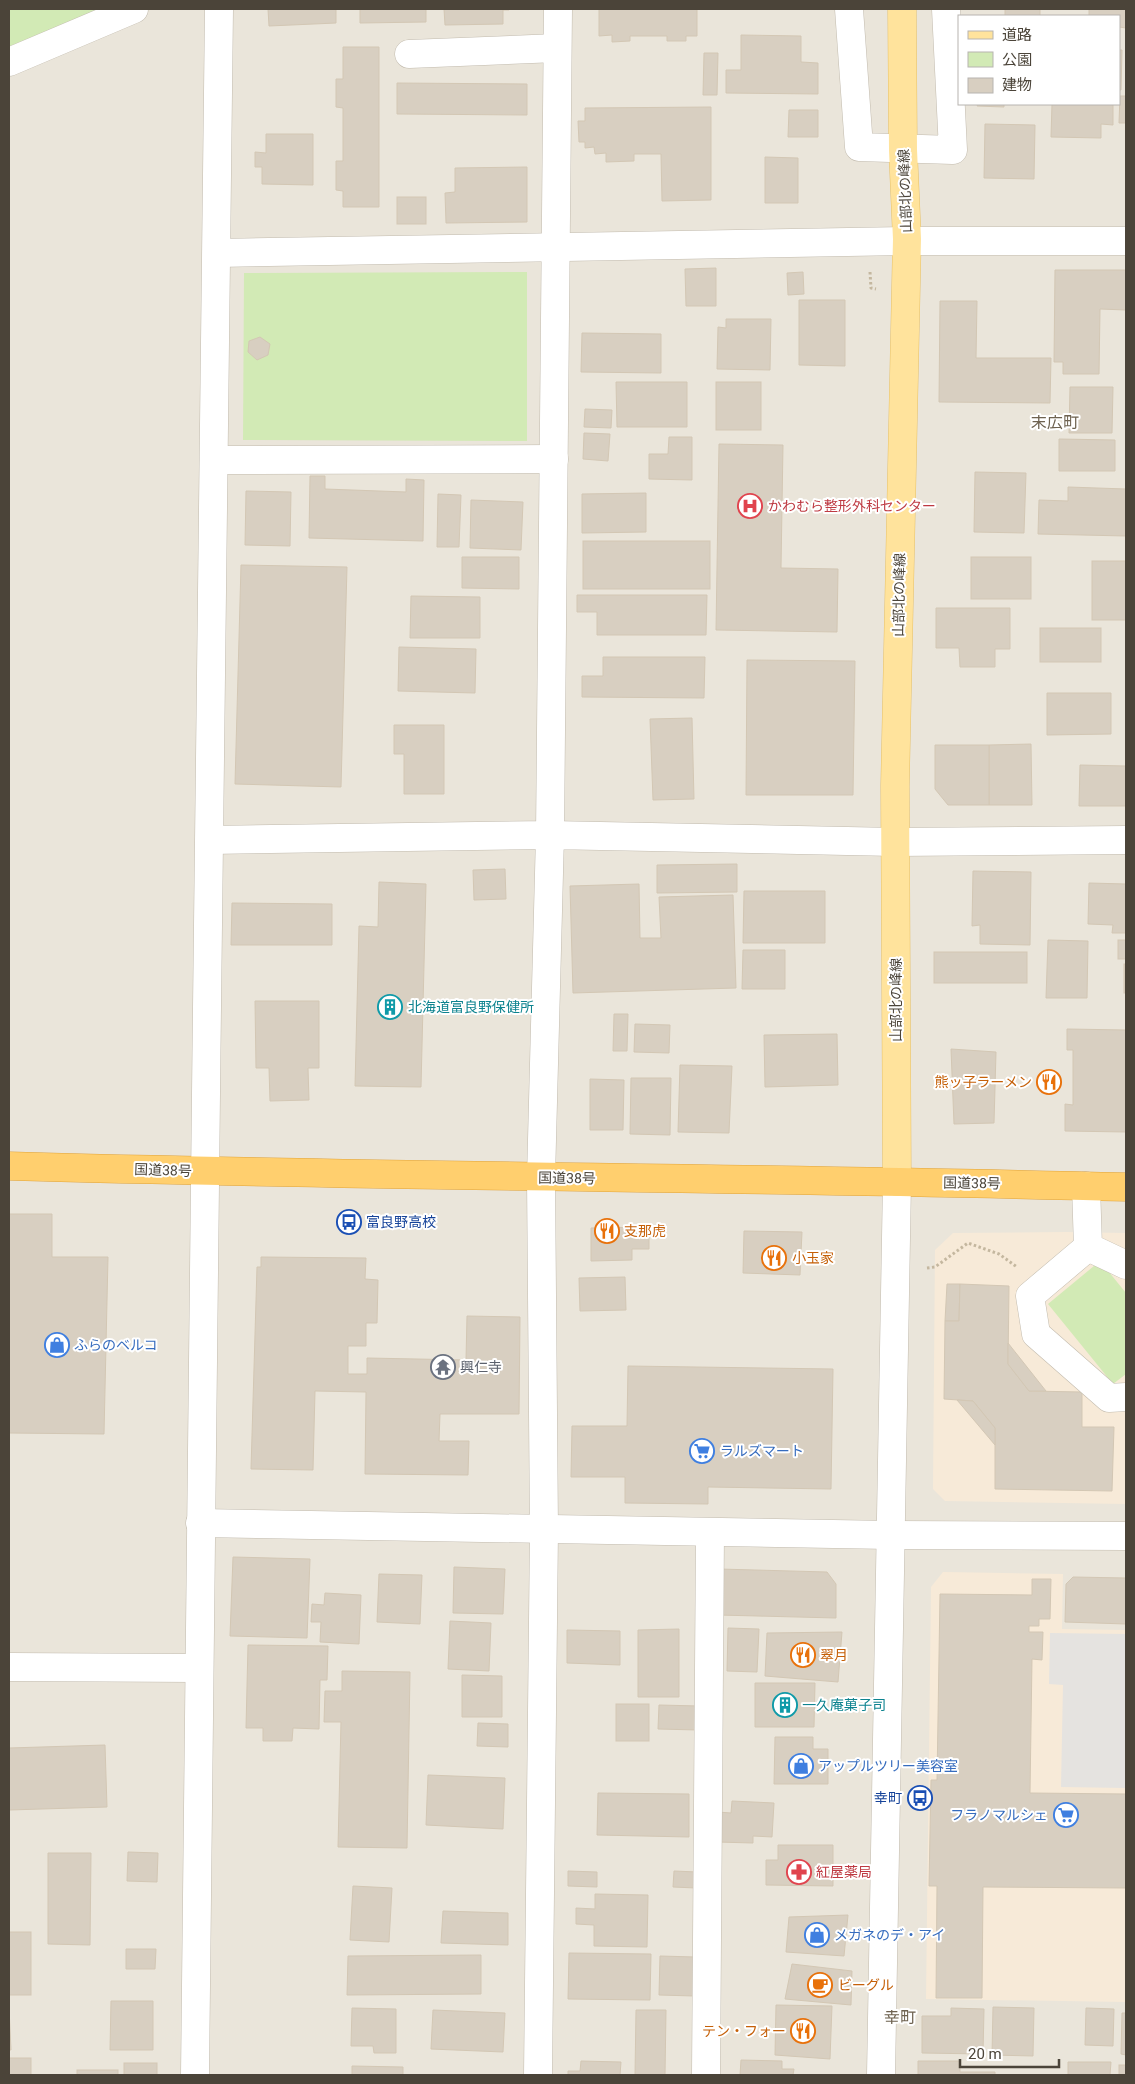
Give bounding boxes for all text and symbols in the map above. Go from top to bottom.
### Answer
legend [958,15,1120,105]
text: 道路 [1002,26,1032,44]
text: 公園 [1002,51,1032,69]
text: 建物 [1002,76,1032,94]
street label: 山部北の峰線 [896,149,914,233]
district label: 末広町 [1031,413,1079,432]
hospital icon: かわむら整形外科センター [737,493,763,519]
place label: かわむら整形外科センター [768,498,936,514]
street label: 山部北の峰線 [890,553,908,637]
street label: 山部北の峰線 [888,958,904,1042]
building icon: 北海道富良野保健所 [377,994,403,1020]
place label: 北海道富良野保健所 [408,999,534,1015]
restaurant icon: 熊ッ子ラーメン [1036,1069,1062,1095]
place label: 熊ッ子ラーメン [935,1074,1032,1090]
street label: 国道38号 [134,1161,192,1179]
street label: 国道38号 [538,1169,596,1187]
street label: 国道38号 [943,1174,1001,1192]
bus stop icon: 富良野高校 [336,1209,362,1235]
place label: 富良野高校 [366,1214,436,1230]
restaurant icon: 支那虎 [594,1218,620,1244]
place label: 支那虎 [624,1223,666,1239]
restaurant icon: 小玉家 [761,1245,787,1271]
place label: 小玉家 [792,1250,834,1266]
shop icon: ふらのベルコ [44,1332,70,1358]
place label: ふらのベルコ [74,1337,158,1353]
temple icon: 興仁寺 [430,1354,456,1380]
place label: 興仁寺 [460,1359,502,1375]
supermarket icon: ラルズマート [689,1438,715,1464]
place label: ラルズマート [720,1443,804,1459]
restaurant icon: 翠月 [790,1642,816,1668]
place label: 翠月 [820,1647,848,1663]
building icon: 一久庵菓子司 [772,1692,798,1718]
place label: 一久庵菓子司 [802,1697,886,1713]
shop icon: アップルツリー美容室 [788,1753,814,1779]
place label: アップルツリー美容室 [818,1758,958,1774]
bus stop icon: 幸町 [907,1785,933,1811]
place label: 幸町 [874,1790,902,1806]
supermarket icon: フラノマルシェ [1053,1802,1079,1828]
place label: フラノマルシェ [950,1807,1048,1823]
pharmacy icon: 紅屋薬局 [786,1859,812,1885]
place label: 紅屋薬局 [816,1864,872,1880]
shop icon: メガネのデ・アイ [804,1922,830,1948]
place label: メガネのデ・アイ [834,1927,945,1943]
cafe icon: ビーグル [807,1972,833,1998]
place label: ビーグル [838,1977,894,1993]
district label: 幸町 [884,2008,916,2027]
restaurant icon: テン・フォー [790,2018,816,2044]
place label: テン・フォー [702,2023,786,2039]
scale bar [960,2036,1059,2068]
text: 20 m [968,2045,1002,2063]

